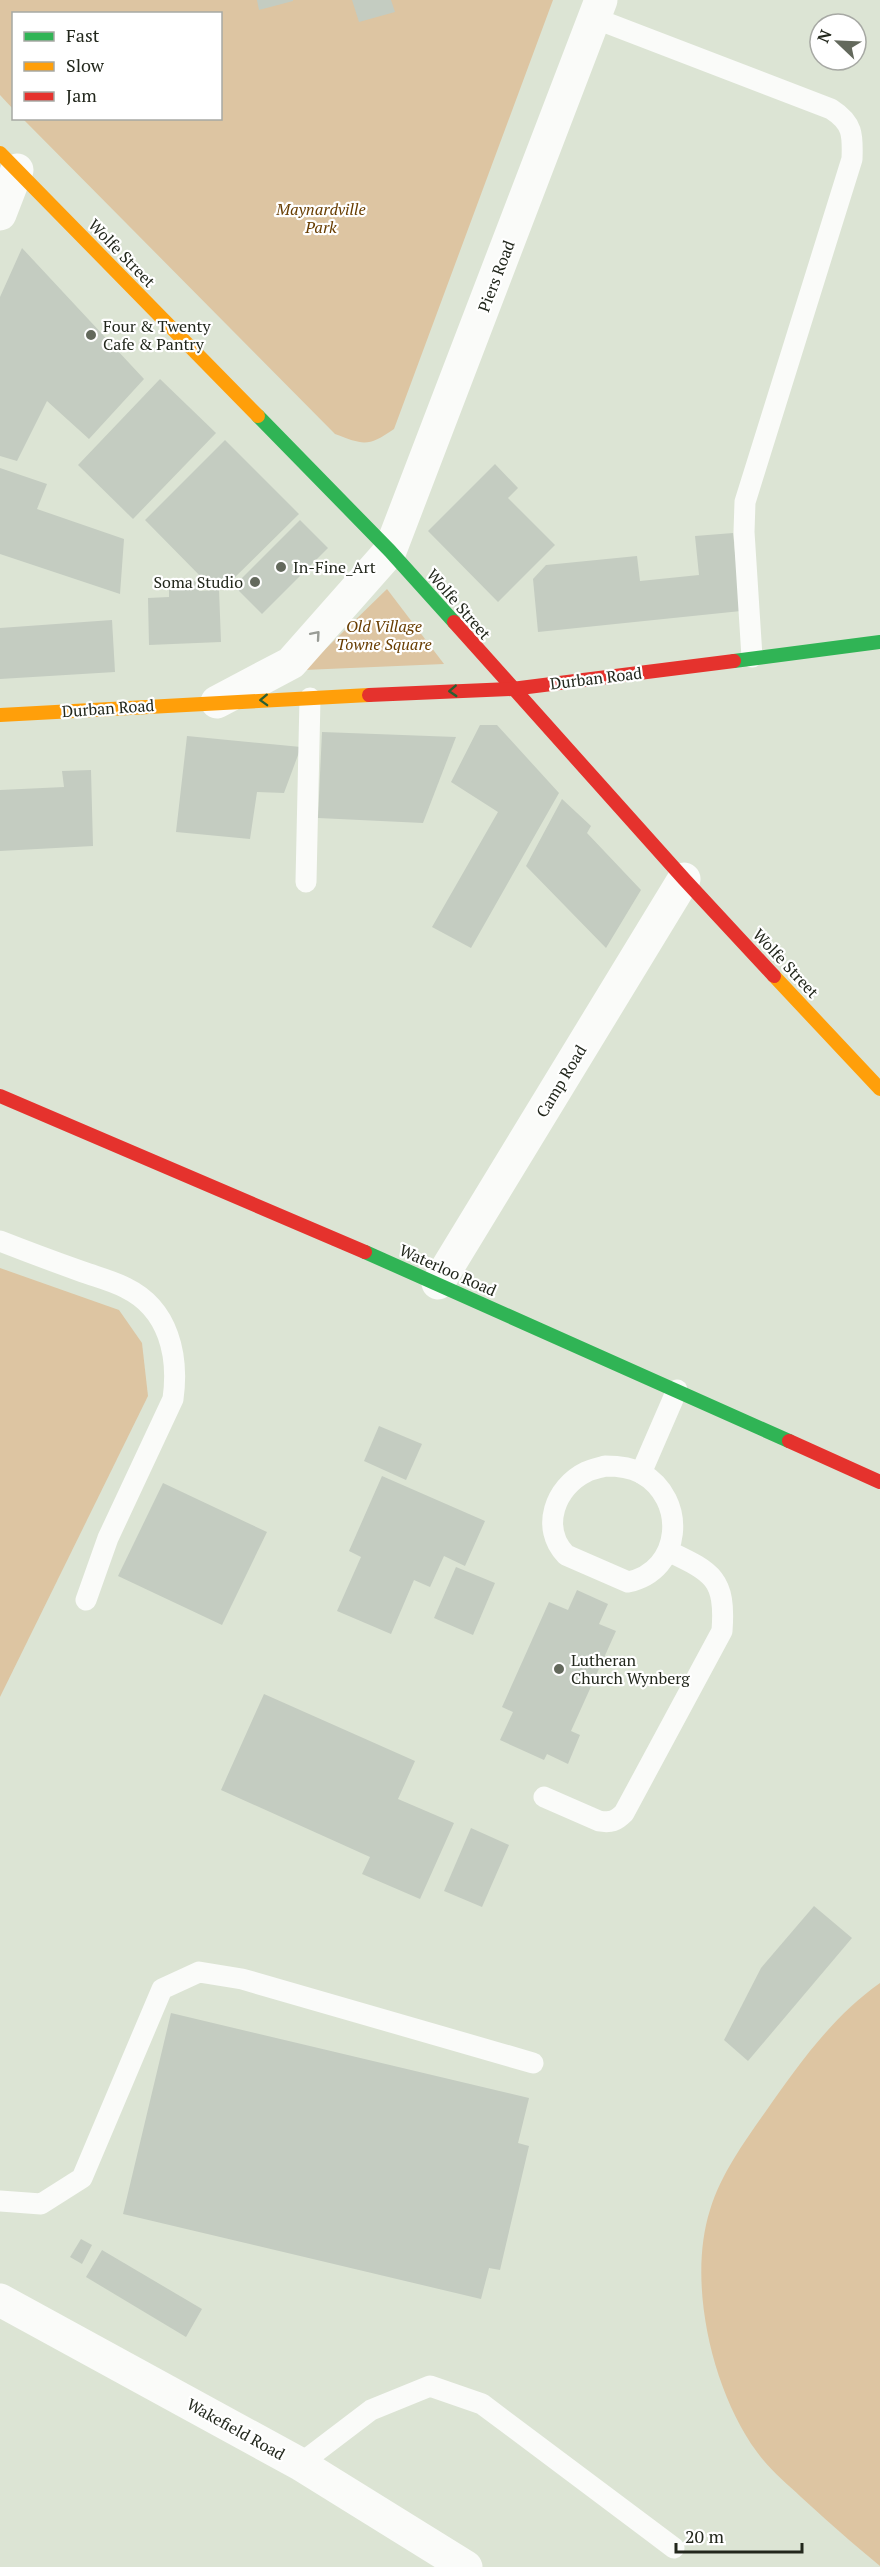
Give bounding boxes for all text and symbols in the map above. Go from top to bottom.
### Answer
legend [12,12,222,120]
north arrow [808,12,868,72]
text: Fast [66,23,100,47]
text: N [812,26,837,46]
text: Slow [66,53,105,77]
text: Jam [66,83,97,107]
park label: Maynardville Park [275,198,366,238]
street label: Wolfe Street [84,214,160,292]
street label: Piers Road [472,237,520,315]
place label: Four & Twenty Cafe & Pantry [103,315,211,355]
marker: Four & Twenty Cafe & Pantry [84,328,98,342]
place label: In-Fine_Art [293,556,376,578]
marker: In-Fine_Art [274,560,288,574]
street label: Wolfe Street [422,564,496,644]
place label: Soma Studio [154,571,243,593]
marker: Soma Studio [248,575,262,589]
park label: Old Village Towne Square [336,615,432,655]
one-way arrow [309,631,320,642]
street label: Durban Road [549,661,643,695]
one-way arrow [449,685,458,698]
street label: Durban Road [61,694,155,722]
one-way arrow [259,694,268,706]
street label: Wolfe Street [748,924,824,1002]
street label: Camp Road [531,1041,591,1121]
street label: Waterloo Road [396,1239,500,1301]
place label: Lutheran Church Wynberg [571,1649,690,1689]
marker: Lutheran Church Wynberg [552,1662,566,1676]
street label: Wakefield Road [183,2393,289,2465]
scale bar [676,2516,802,2554]
text: 20 m [685,2524,725,2548]

